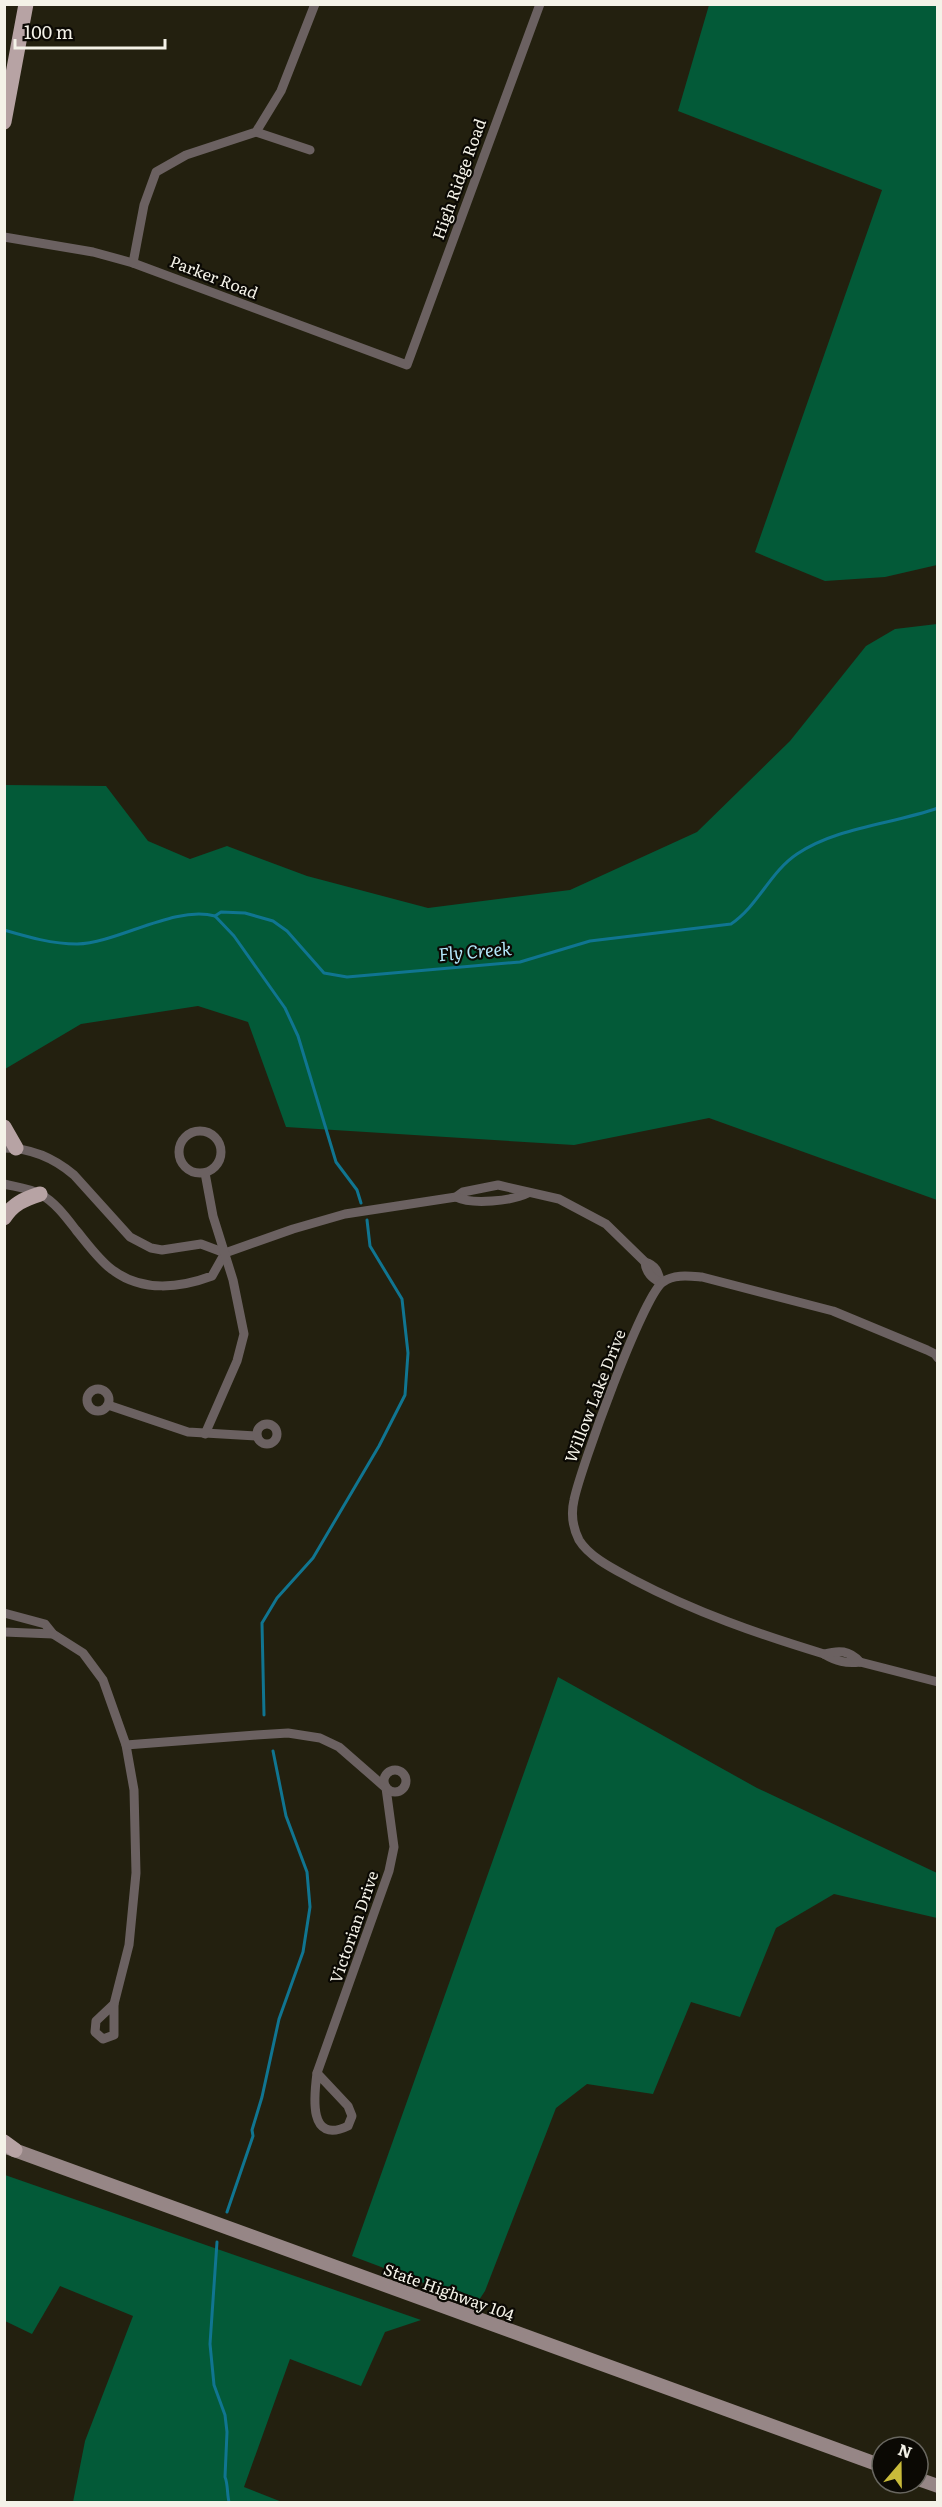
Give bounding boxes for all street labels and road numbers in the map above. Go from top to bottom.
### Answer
street label: High Ridge Road [425,115,491,242]
street label: Parker Road [167,248,262,304]
street label: Willow Lake Drive [558,1325,631,1466]
street label: Victorian Drive [323,1867,384,1986]
street label: State Highway 104 [381,2256,518,2326]

